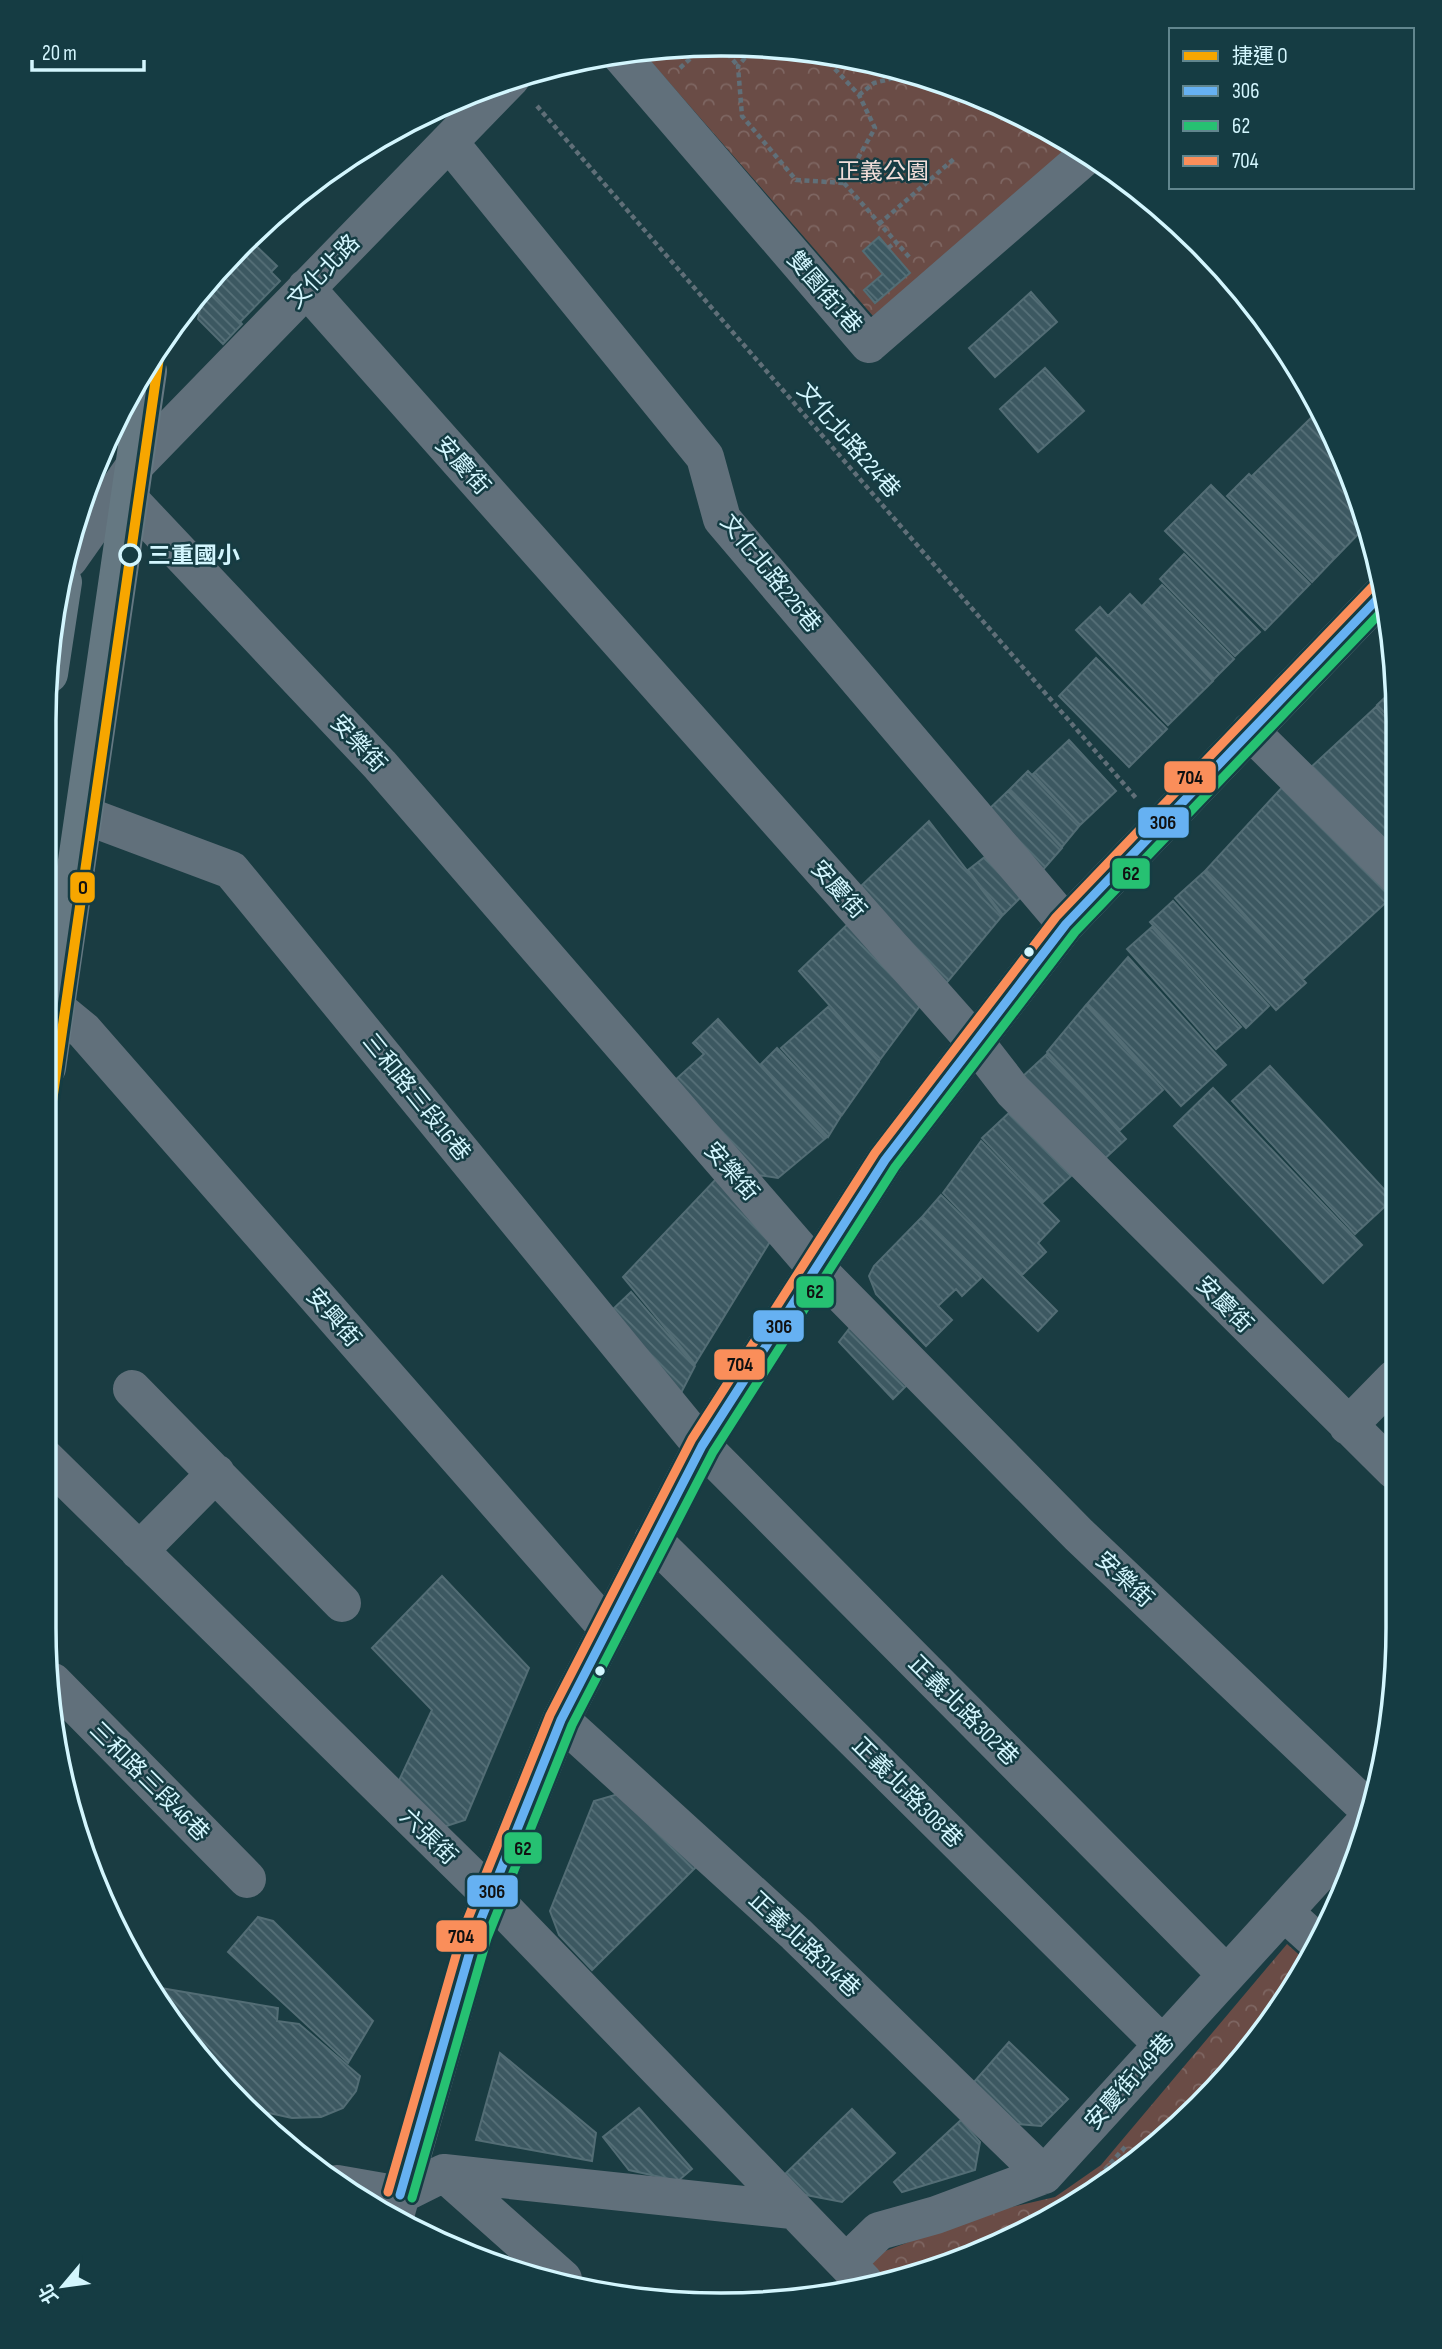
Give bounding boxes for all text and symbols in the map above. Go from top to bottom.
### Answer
scale bar [32,28,144,72]
legend [1169,28,1414,189]
text: 20 m [42,41,77,66]
text: 捷運 O [1232,44,1288,69]
text: 306 [1232,79,1259,104]
text: 62 [1232,114,1250,139]
text: 704 [1232,149,1259,174]
park label: 正義公園 [837,158,929,186]
street label: 文化北路 [282,229,366,315]
street label: 雙園街1巷 [781,246,868,340]
street label: 文化北路224巷 [791,377,906,504]
street label: 安慶街 [429,431,496,501]
street label: 文化北路226巷 [714,509,826,638]
place label: 三重國小 [148,542,240,570]
marker: 三重國小 [119,544,141,566]
street label: 安樂街 [325,709,392,778]
line badge: 704 [1163,760,1217,794]
text: 704 [1177,767,1203,790]
line badge: 306 [1137,806,1190,839]
text: 306 [1150,812,1176,835]
street label: 安慶街 [805,855,872,925]
line badge: 62 [1111,857,1151,890]
text: 62 [1122,863,1140,886]
line badge: O [69,871,96,904]
text: O [78,877,88,900]
unlabelled marker [1022,945,1036,959]
street label: 三和路三段16巷 [356,1028,476,1167]
street label: 安樂街 [698,1136,764,1207]
street label: 安慶街 [1190,1270,1259,1339]
line badge: 62 [795,1275,835,1309]
text: 62 [806,1281,824,1304]
street label: 安興街 [300,1282,366,1353]
line badge: 306 [752,1309,805,1343]
text: 306 [766,1316,792,1339]
line badge: 704 [713,1348,766,1381]
text: 704 [727,1354,753,1377]
street label: 安樂街 [1090,1546,1159,1613]
street label: 正義北路302巷 [902,1650,1024,1772]
unlabelled marker [593,1664,607,1678]
street label: 三和路三段46巷 [84,1716,215,1847]
street label: 正義北路308巷 [846,1732,968,1854]
street label: 六張街 [394,1803,463,1871]
line badge: 62 [503,1831,543,1865]
text: 62 [514,1838,532,1861]
line badge: 306 [466,1874,519,1908]
text: 306 [479,1881,505,1904]
street label: 正義北路314巷 [743,1886,866,2003]
line badge: 704 [435,1919,488,1953]
text: 704 [448,1926,474,1949]
street label: 安慶街149巷 [1079,2028,1180,2136]
north arrow [28,2251,98,2321]
text: 北 [35,2280,64,2307]

